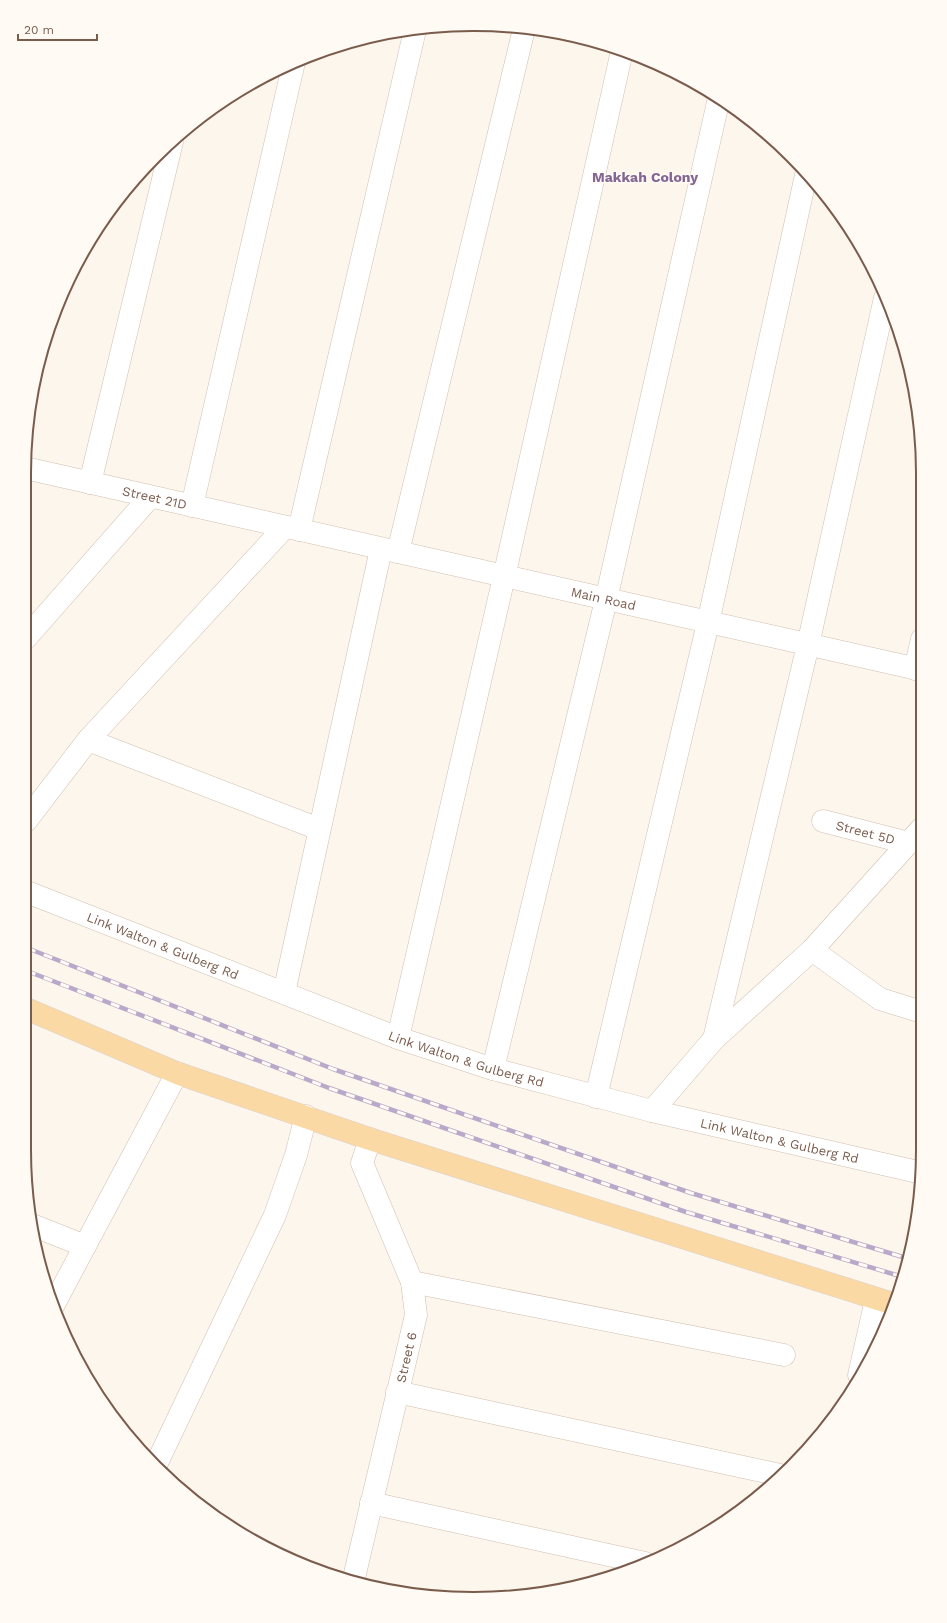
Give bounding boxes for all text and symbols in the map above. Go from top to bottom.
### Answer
scale bar [18,16,97,42]
text: 20 m [24,23,54,37]
district label: Makkah Colony [592,169,698,185]
street label: Street 21D [121,483,188,512]
street label: Main Road [570,584,637,613]
street label: Street 5D [834,817,897,847]
street label: Link Walton & Gulberg Rd [85,909,241,982]
street label: Link Walton & Gulberg Rd [386,1027,546,1090]
street label: Link Walton & Gulberg Rd [699,1115,860,1166]
street label: Street 6 [393,1330,419,1384]

